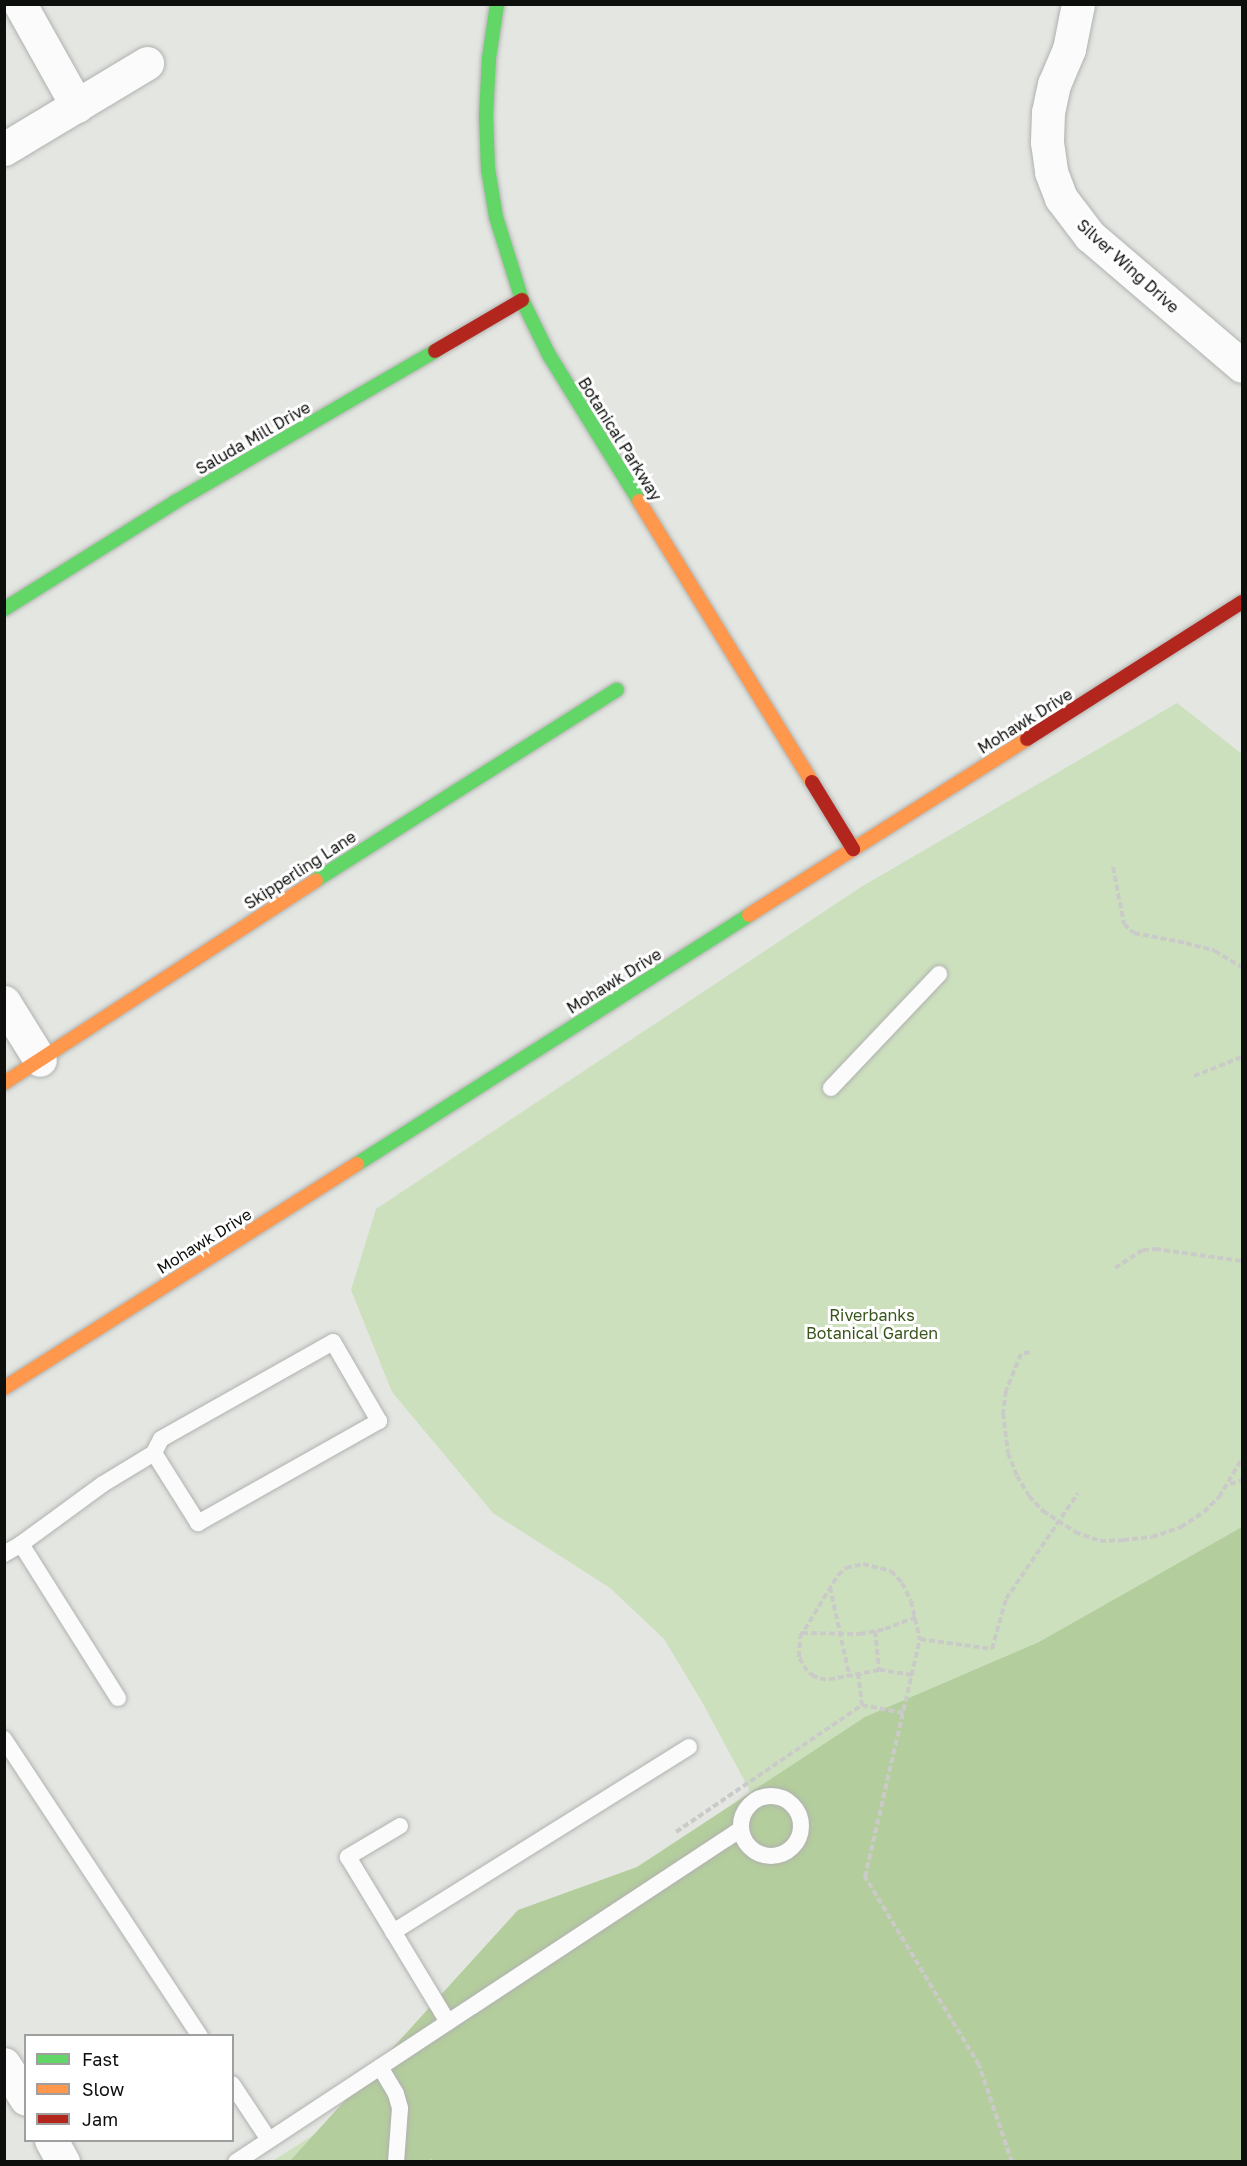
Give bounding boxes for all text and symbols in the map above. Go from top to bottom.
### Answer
street label: Silver Wing Drive [1073,215,1183,317]
street label: Botanical Parkway [574,374,666,504]
street label: Saluda Mill Drive [192,397,314,479]
street label: Mohawk Drive [974,684,1076,758]
street label: Skipperling Lane [241,827,359,913]
street label: Mohawk Drive [563,944,665,1018]
street label: Mohawk Drive [153,1204,255,1278]
park label: Riverbanks Botanical Garden [806,1305,938,1343]
legend [24,2034,234,2142]
text: Fast [82,2048,119,2070]
text: Slow [82,2078,124,2100]
text: Jam [82,2108,118,2130]

